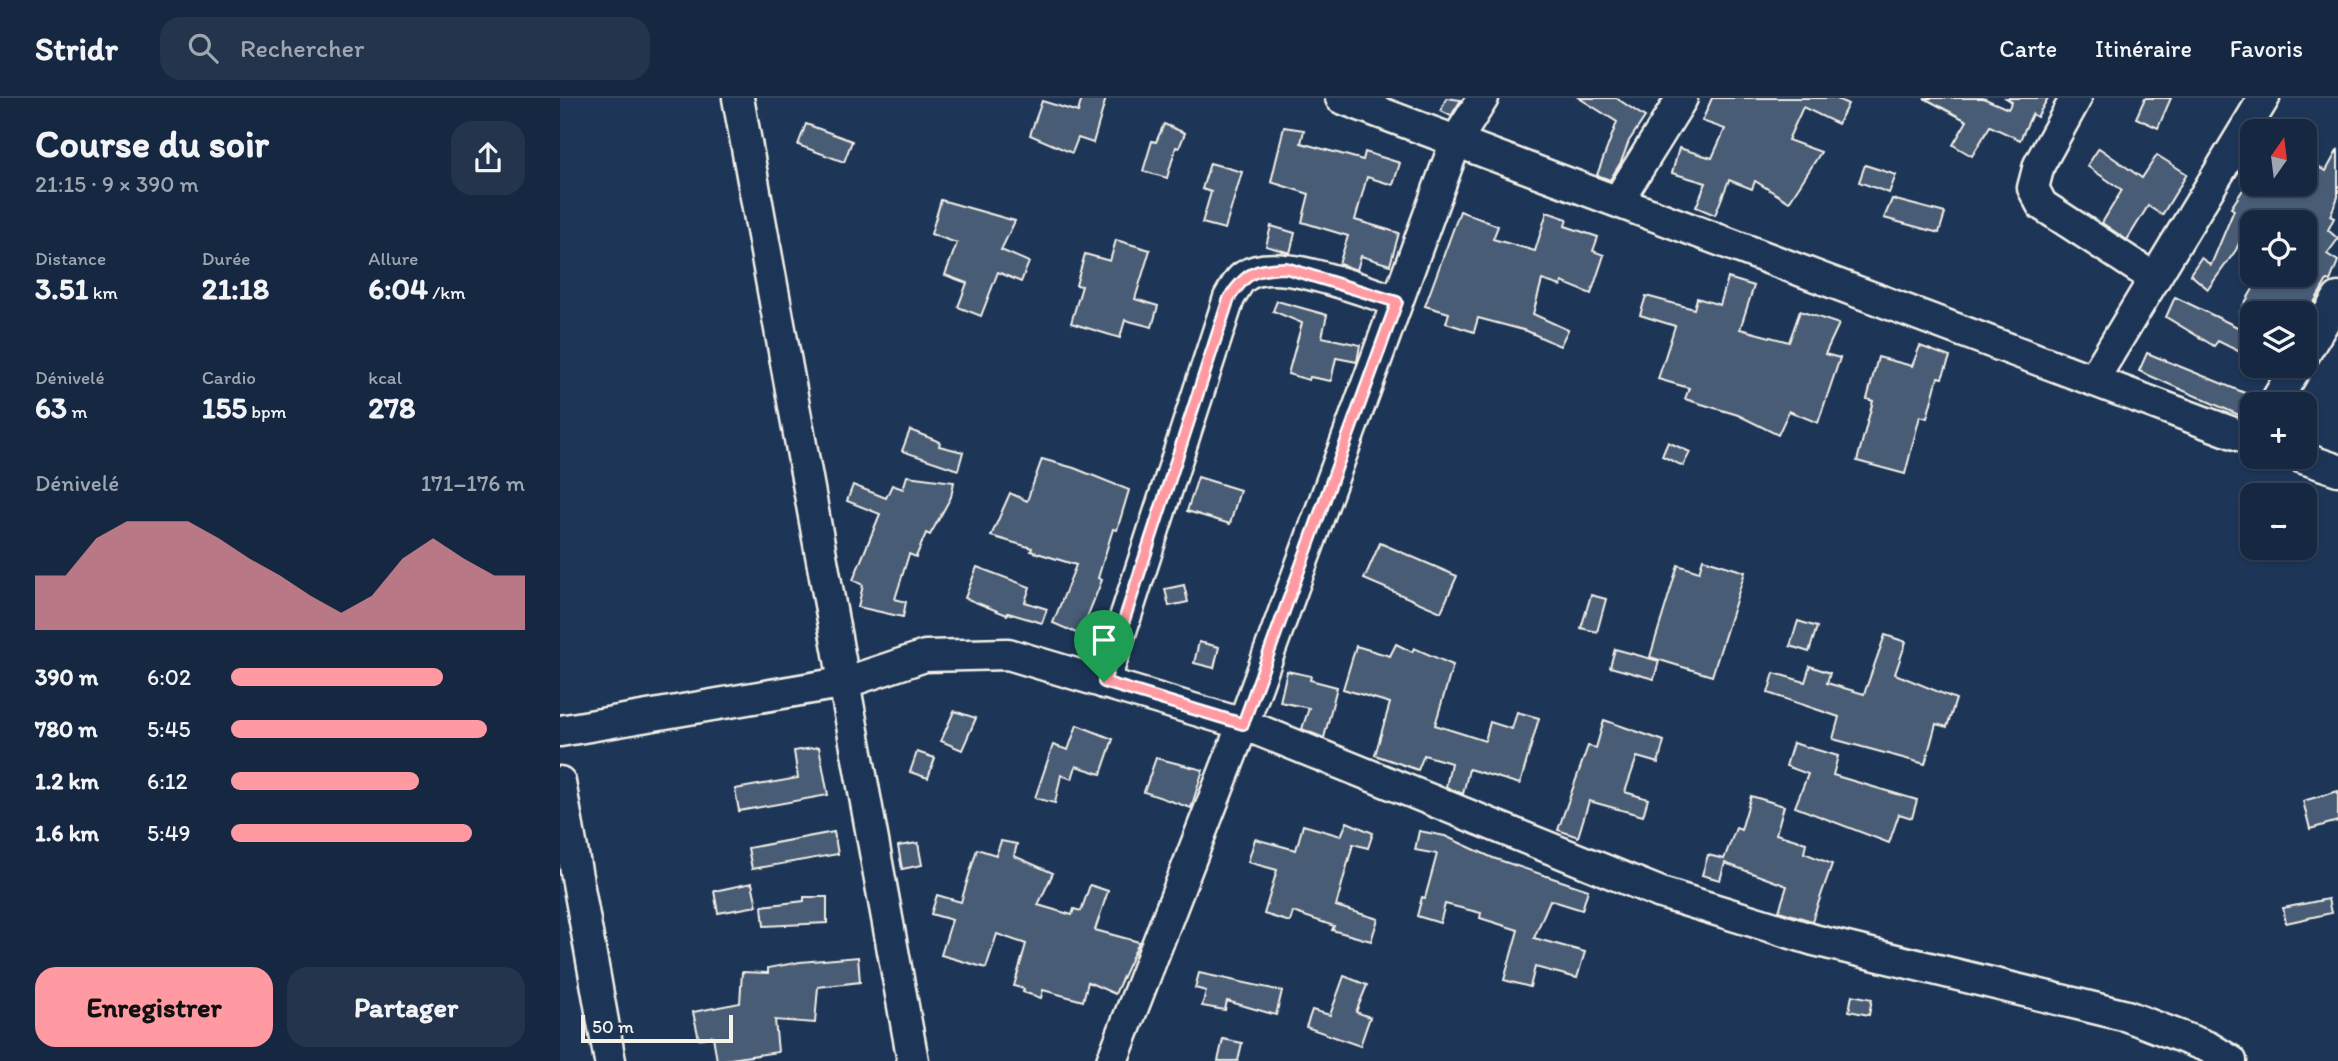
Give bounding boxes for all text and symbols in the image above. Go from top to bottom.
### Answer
search box [160,17,650,80]
text: Stridr [35,29,118,68]
icon: search [184,29,222,67]
text: Rechercher [240,32,364,64]
text: Carte [1999,34,2057,63]
text: Itinéraire [2095,34,2192,63]
text: Favoris [2230,34,2303,63]
north arrow [2240,119,2317,196]
map controls [2240,119,2317,560]
text: Course du soir [35,121,269,167]
button: share [451,121,525,195]
text: 21:15 · 9 × 390 m [35,170,199,198]
button: locate [2240,210,2317,287]
text: Distance [35,247,106,270]
text: Durée [202,247,250,270]
text: Allure [368,247,418,270]
text: 3.51 [35,270,88,307]
text: 21:18 [202,270,269,307]
text: 6:04 [368,270,428,307]
text: km [88,281,118,304]
text: /km [428,281,465,304]
button: layers [2240,301,2317,378]
text: Dénivelé [35,366,105,389]
text: Cardio [202,366,256,389]
text: kcal [368,366,402,389]
text: 63 [35,389,67,426]
text: 155 [202,389,247,426]
text: 278 [368,389,415,426]
button: + [2240,392,2317,469]
text: m [67,400,88,423]
text: bpm [247,400,287,423]
text: Dénivelé [35,469,119,497]
text: 171–176 m [421,469,525,497]
button: − [2240,483,2317,560]
pin [1074,610,1134,682]
icon: arrive [1085,621,1123,659]
text: 390 m [35,663,98,691]
text: 6:02 [147,663,191,691]
text: 780 m [35,715,98,743]
text: 5:45 [147,715,191,743]
text: 1.2 km [35,767,99,795]
text: 6:12 [147,767,188,795]
text: 1.6 km [35,819,99,847]
text: 5:49 [147,819,191,847]
button: Enregistrer [35,967,273,1047]
button: Partager [287,967,525,1047]
scale bar [581,1012,733,1044]
text: 50 m [592,1015,634,1038]

